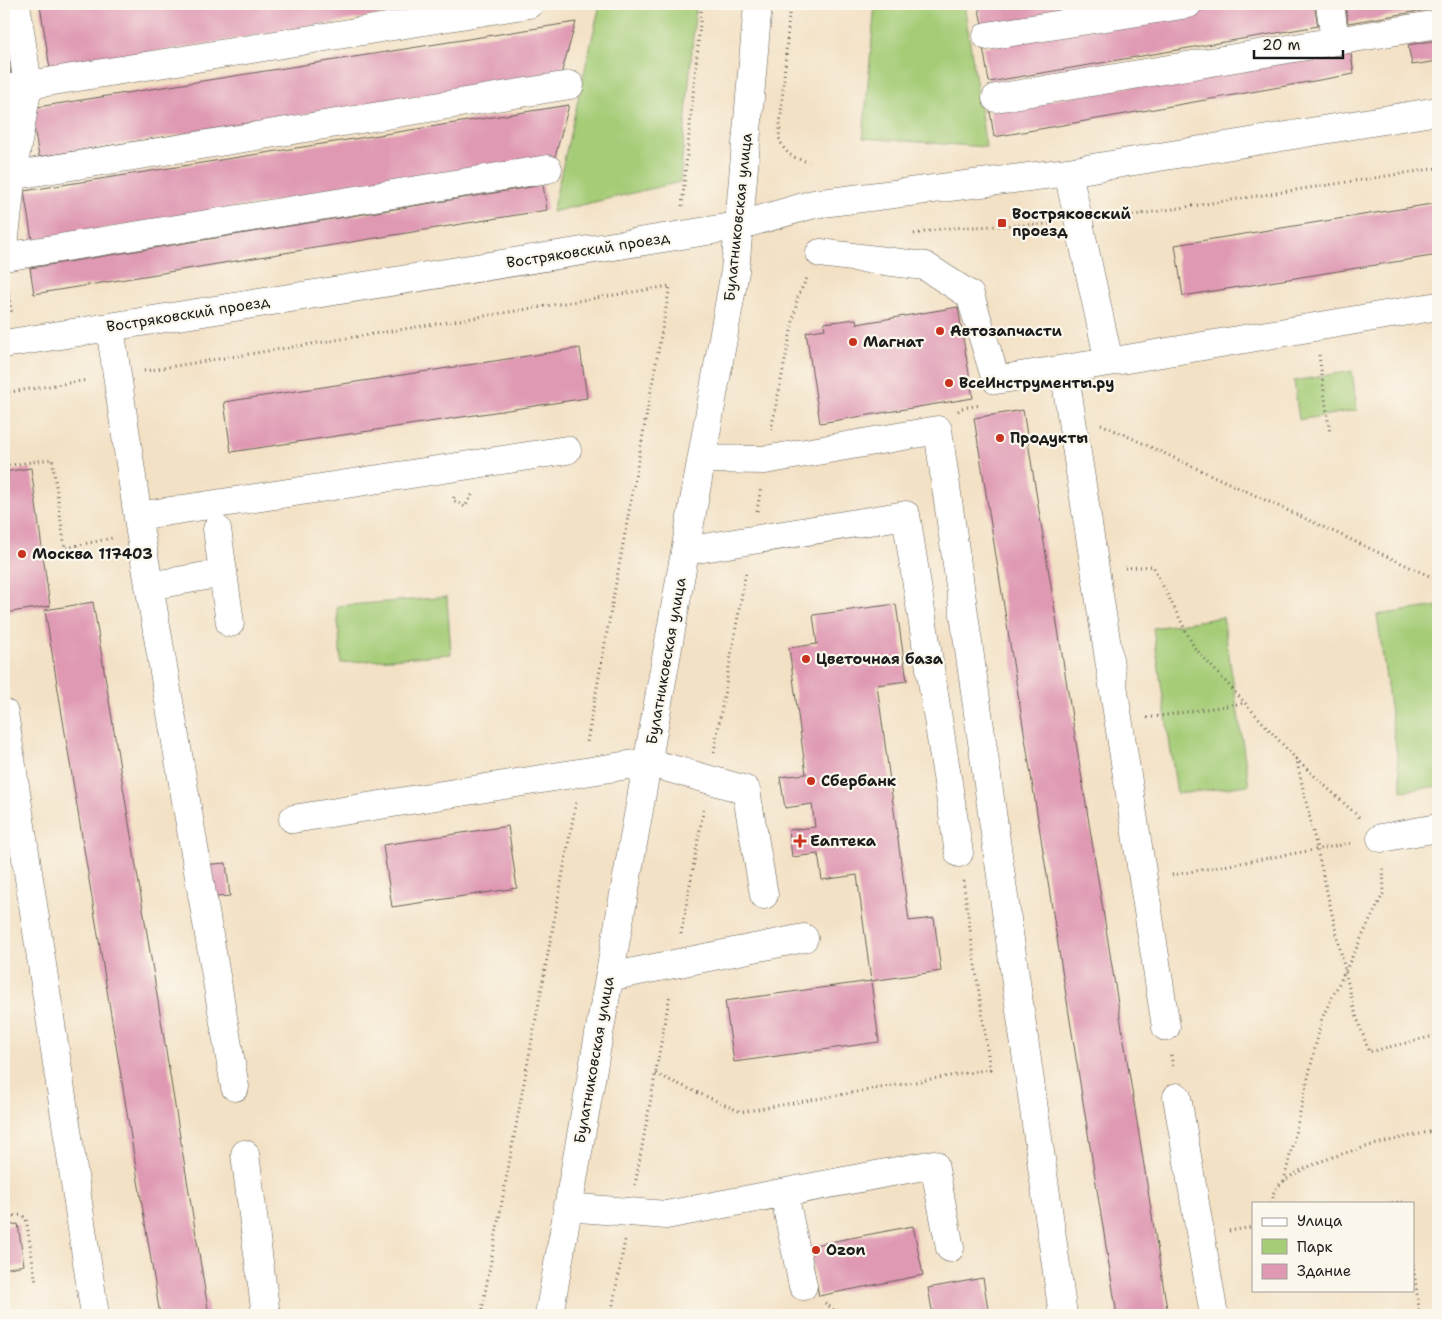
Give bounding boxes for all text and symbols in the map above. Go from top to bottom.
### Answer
scale bar [1254,28,1343,60]
text: 20 m [1262,35,1301,55]
street label: Булатниковская улица [719,131,757,302]
place label: Востряковский проезд [1012,204,1132,241]
marker: Востряковский проезд [996,217,1008,229]
street label: Востряковский проезд [505,227,672,273]
street label: Востряковский проезд [105,291,272,337]
place label: Автозапчасти [950,321,1063,341]
marker: Автозапчасти [934,325,946,337]
place label: Магнат [863,332,924,352]
marker: Магнат [847,336,859,348]
place label: ВсеИнструменты.ру [959,373,1114,393]
marker: ВсеИнструменты.ру [943,377,955,389]
place label: Продукты [1010,428,1088,448]
marker: Продукты [994,432,1006,444]
place label: Москва 117403 [32,544,153,564]
marker: Москва 117403 [16,548,28,560]
street label: Булатниковская улица [641,575,691,746]
place label: Цветочная база [816,649,944,669]
marker: Цветочная база [800,653,812,665]
place label: Сбербанк [821,771,897,791]
marker: Сбербанк [805,775,817,787]
place label: Еаптека [810,831,877,851]
marker: Еаптека [794,835,806,847]
street label: Булатниковская улица [569,974,619,1145]
legend [1252,1202,1414,1292]
text: Улица [1297,1211,1343,1231]
text: Парк [1297,1237,1333,1257]
place label: Ozon [826,1240,866,1260]
marker: Ozon [810,1244,822,1256]
text: Здание [1297,1261,1351,1281]

